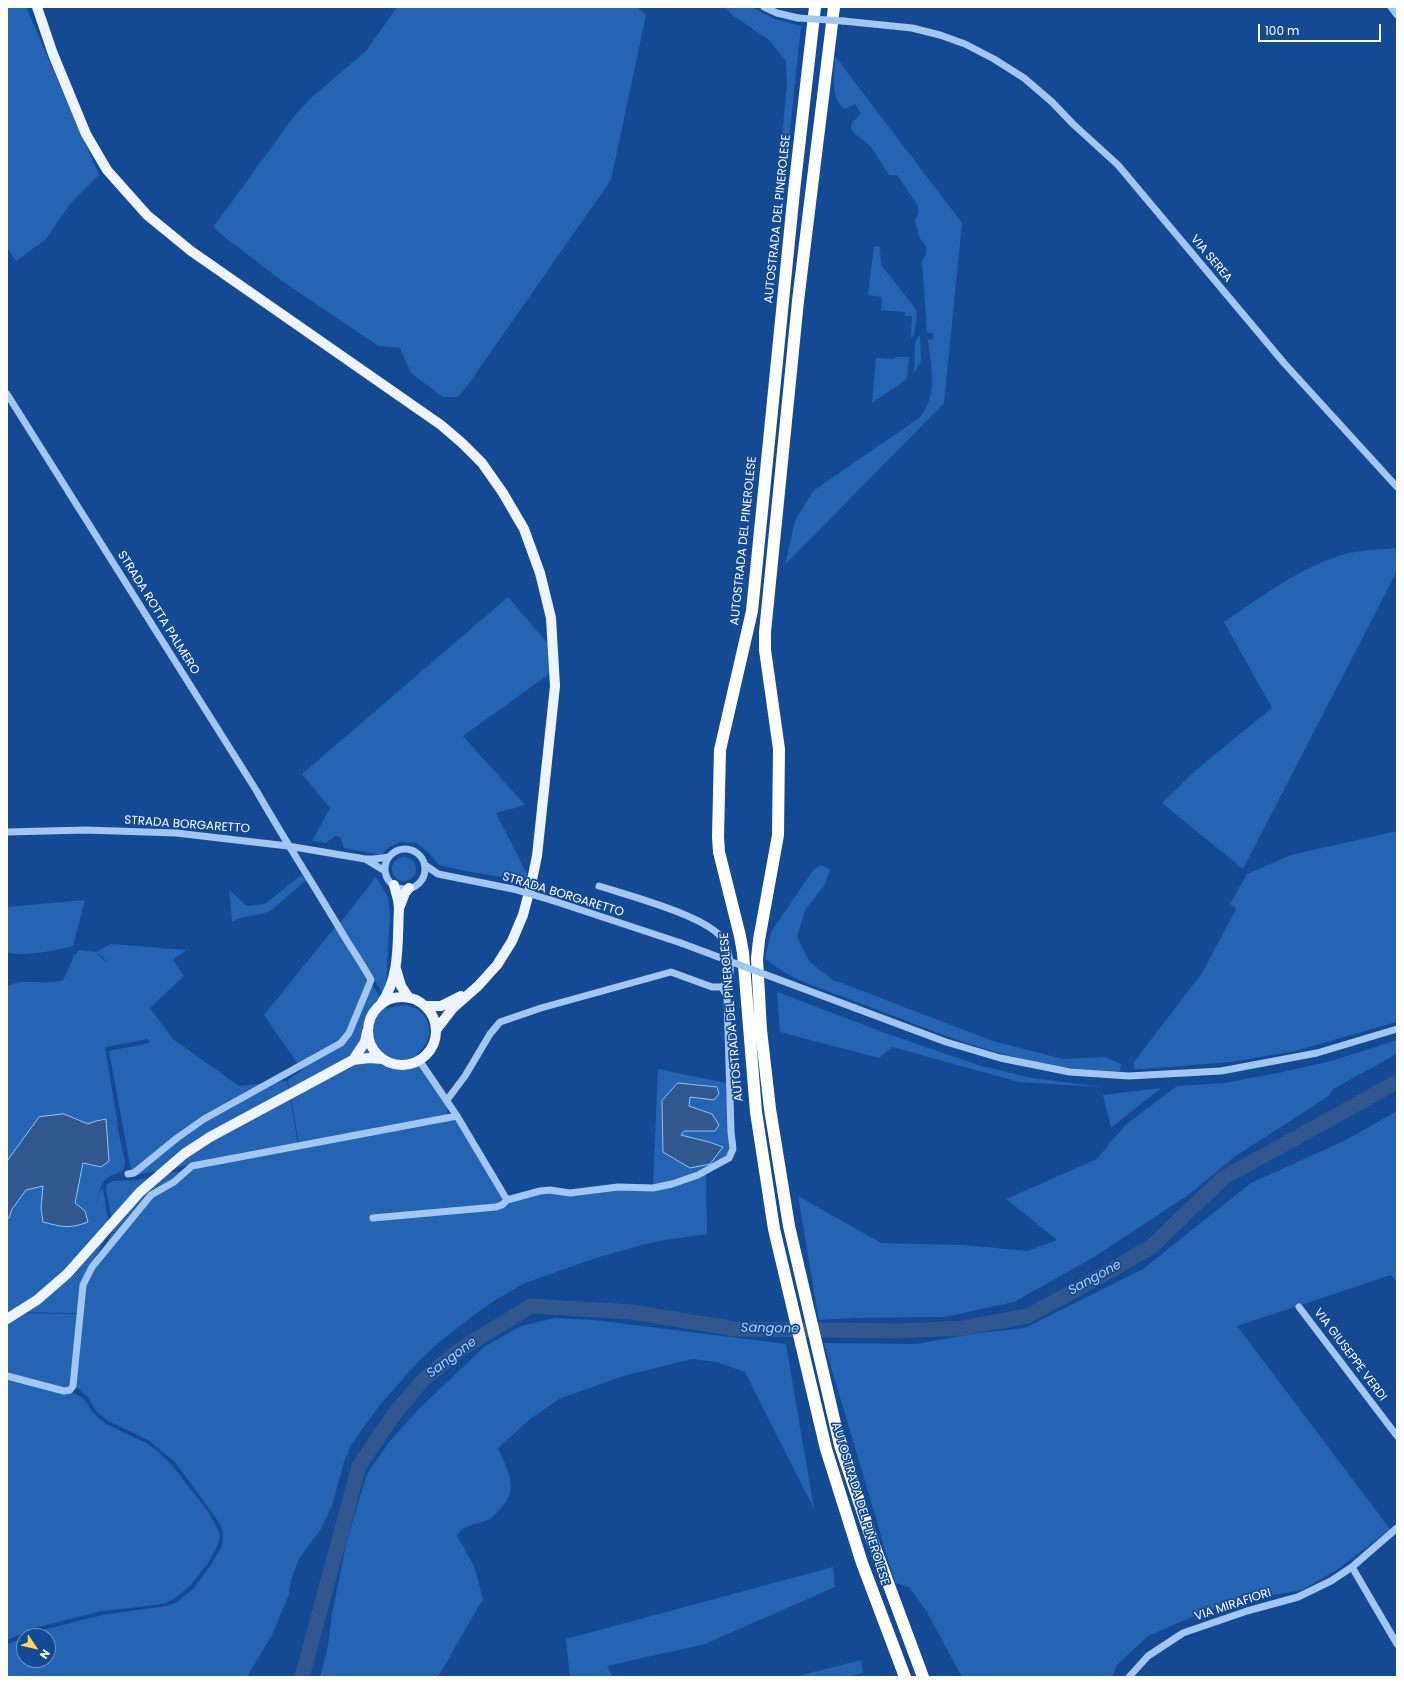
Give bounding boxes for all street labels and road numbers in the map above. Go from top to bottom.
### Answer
street label: AUTOSTRADA DEL PINEROLESE [762,134,794,304]
street label: VIA SEREA [1187,233,1235,285]
street label: AUTOSTRADA DEL PINEROLESE [728,456,760,626]
street label: STRADA ROTTA PALMERO [114,548,202,678]
street label: STRADA BORGARETTO [124,813,250,837]
street label: STRADA BORGARETTO [501,870,625,920]
street label: AUTOSTRADA DEL PINEROLESE [717,932,747,1102]
street label: VIA GIUSEPPE VERDI [1310,1306,1390,1404]
street label: AUTOSTRADA DEL PINEROLESE [828,1421,892,1587]
street label: VIA MIRAFIORI [1193,1586,1273,1624]

